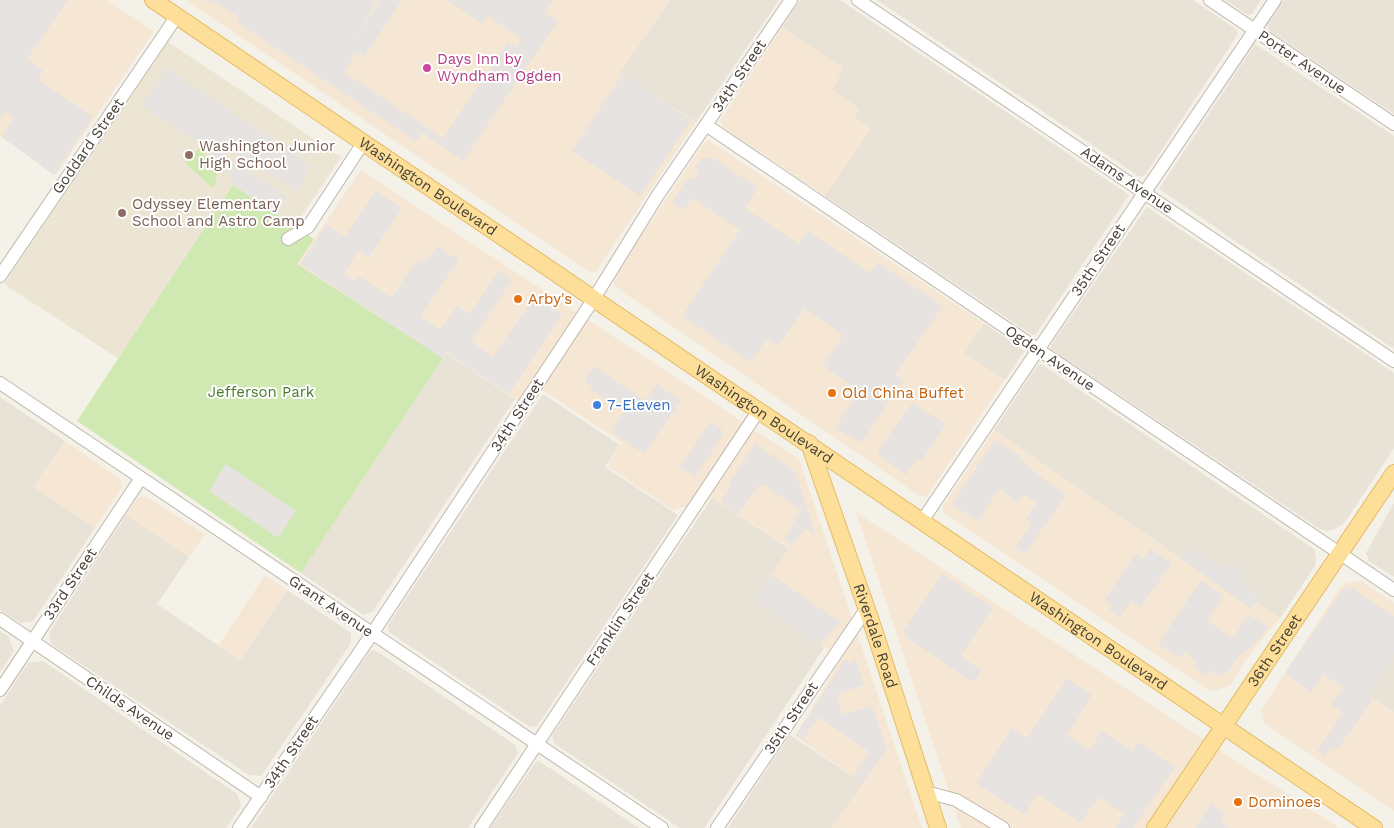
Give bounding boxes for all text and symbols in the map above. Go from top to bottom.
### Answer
street label: Porter Avenue [1255,26,1349,98]
street label: 34th Street [708,36,770,116]
place label: Days Inn by Wyndham Ogden [437,50,562,85]
marker: Days Inn by Wyndham Ogden [421,62,433,74]
street label: Goddard Street [48,94,128,197]
street label: Washington Boulevard [355,133,500,240]
place label: Washington Junior High School [199,137,335,172]
street label: Adams Avenue [1077,142,1177,218]
marker: Washington Junior High School [183,149,195,161]
place label: Odyssey Elementary School and Astro Camp [132,195,305,230]
marker: Odyssey Elementary School and Astro Camp [116,207,128,219]
street label: 35th Street [1067,220,1129,300]
place label: Arby's [528,290,572,308]
marker: Arby's [512,293,524,305]
street label: Ogden Avenue [1002,321,1098,395]
street label: Washington Boulevard [691,361,836,467]
street label: 34th Street [487,374,548,455]
park label: Jefferson Park [208,383,315,401]
place label: Old China Buffet [842,384,965,402]
marker: Old China Buffet [826,387,838,399]
place label: 7-Eleven [607,396,671,414]
marker: 7-Eleven [591,399,603,411]
street label: 33rd Street [39,544,101,623]
street label: Franklin Street [582,568,658,669]
street label: Grant Avenue [285,571,377,641]
street label: Riverdale Road [850,581,901,690]
street label: Washington Boulevard [1026,588,1171,694]
street label: 36th Street [1244,610,1306,690]
street label: Childs Avenue [82,672,178,744]
street label: 35th Street [760,678,822,758]
street label: 34th Street [260,712,322,792]
place label: Dominoes [1248,793,1321,811]
marker: Dominoes [1232,796,1244,808]

